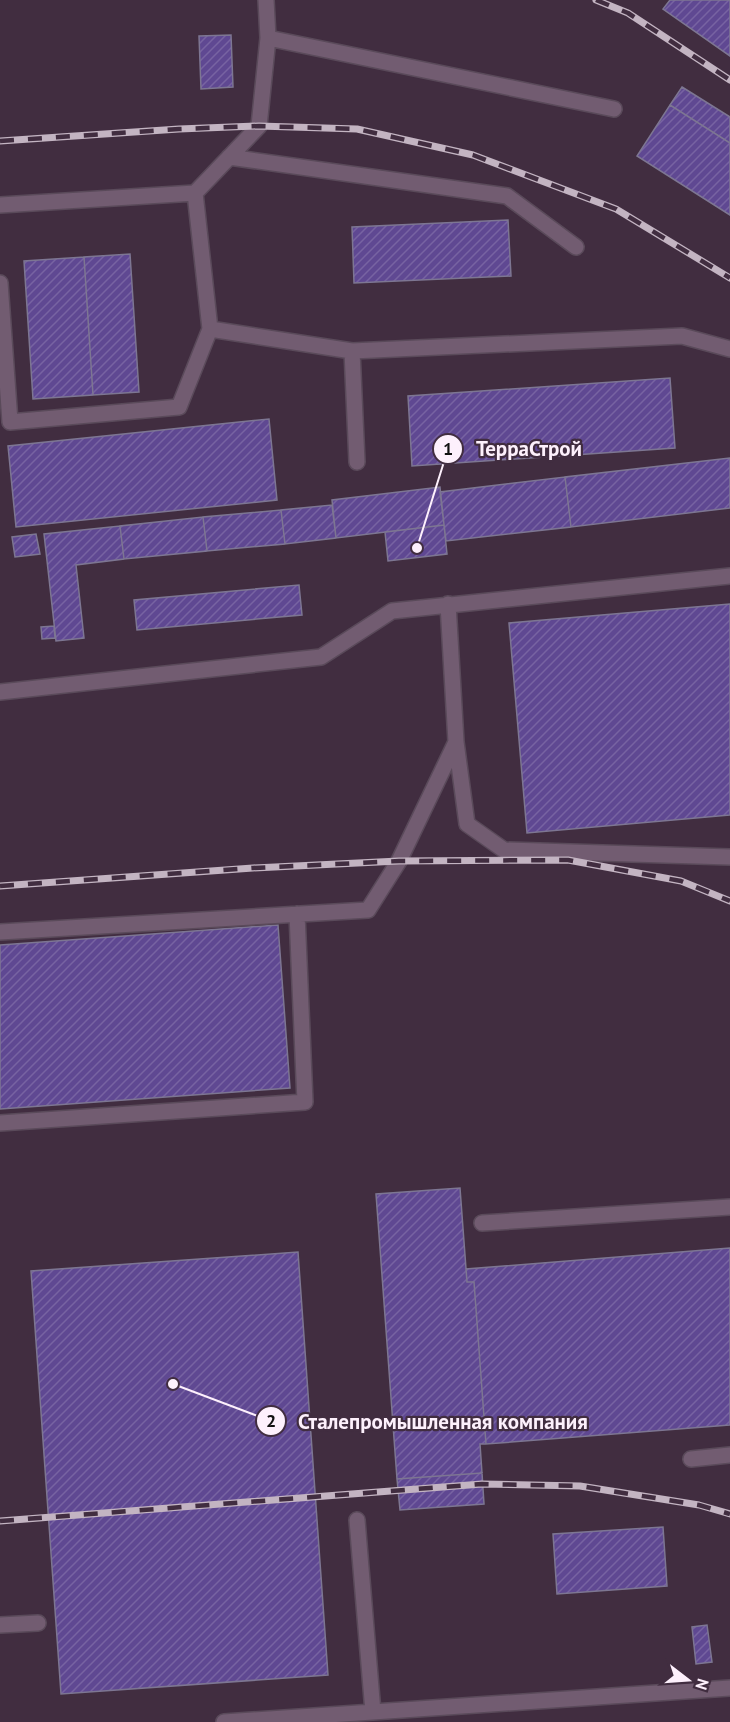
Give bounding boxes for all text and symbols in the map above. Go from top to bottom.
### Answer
callout: ТерраСтрой [433,429,594,468]
text: ТерраСтрой [476,435,582,462]
text: 1 [443,437,453,460]
callout: Сталепромышленная компания [256,1402,599,1441]
text: Сталепромышленная компания [298,1408,588,1435]
text: 2 [266,1409,276,1432]
north arrow [658,1650,718,1710]
text: N [691,1676,713,1692]

